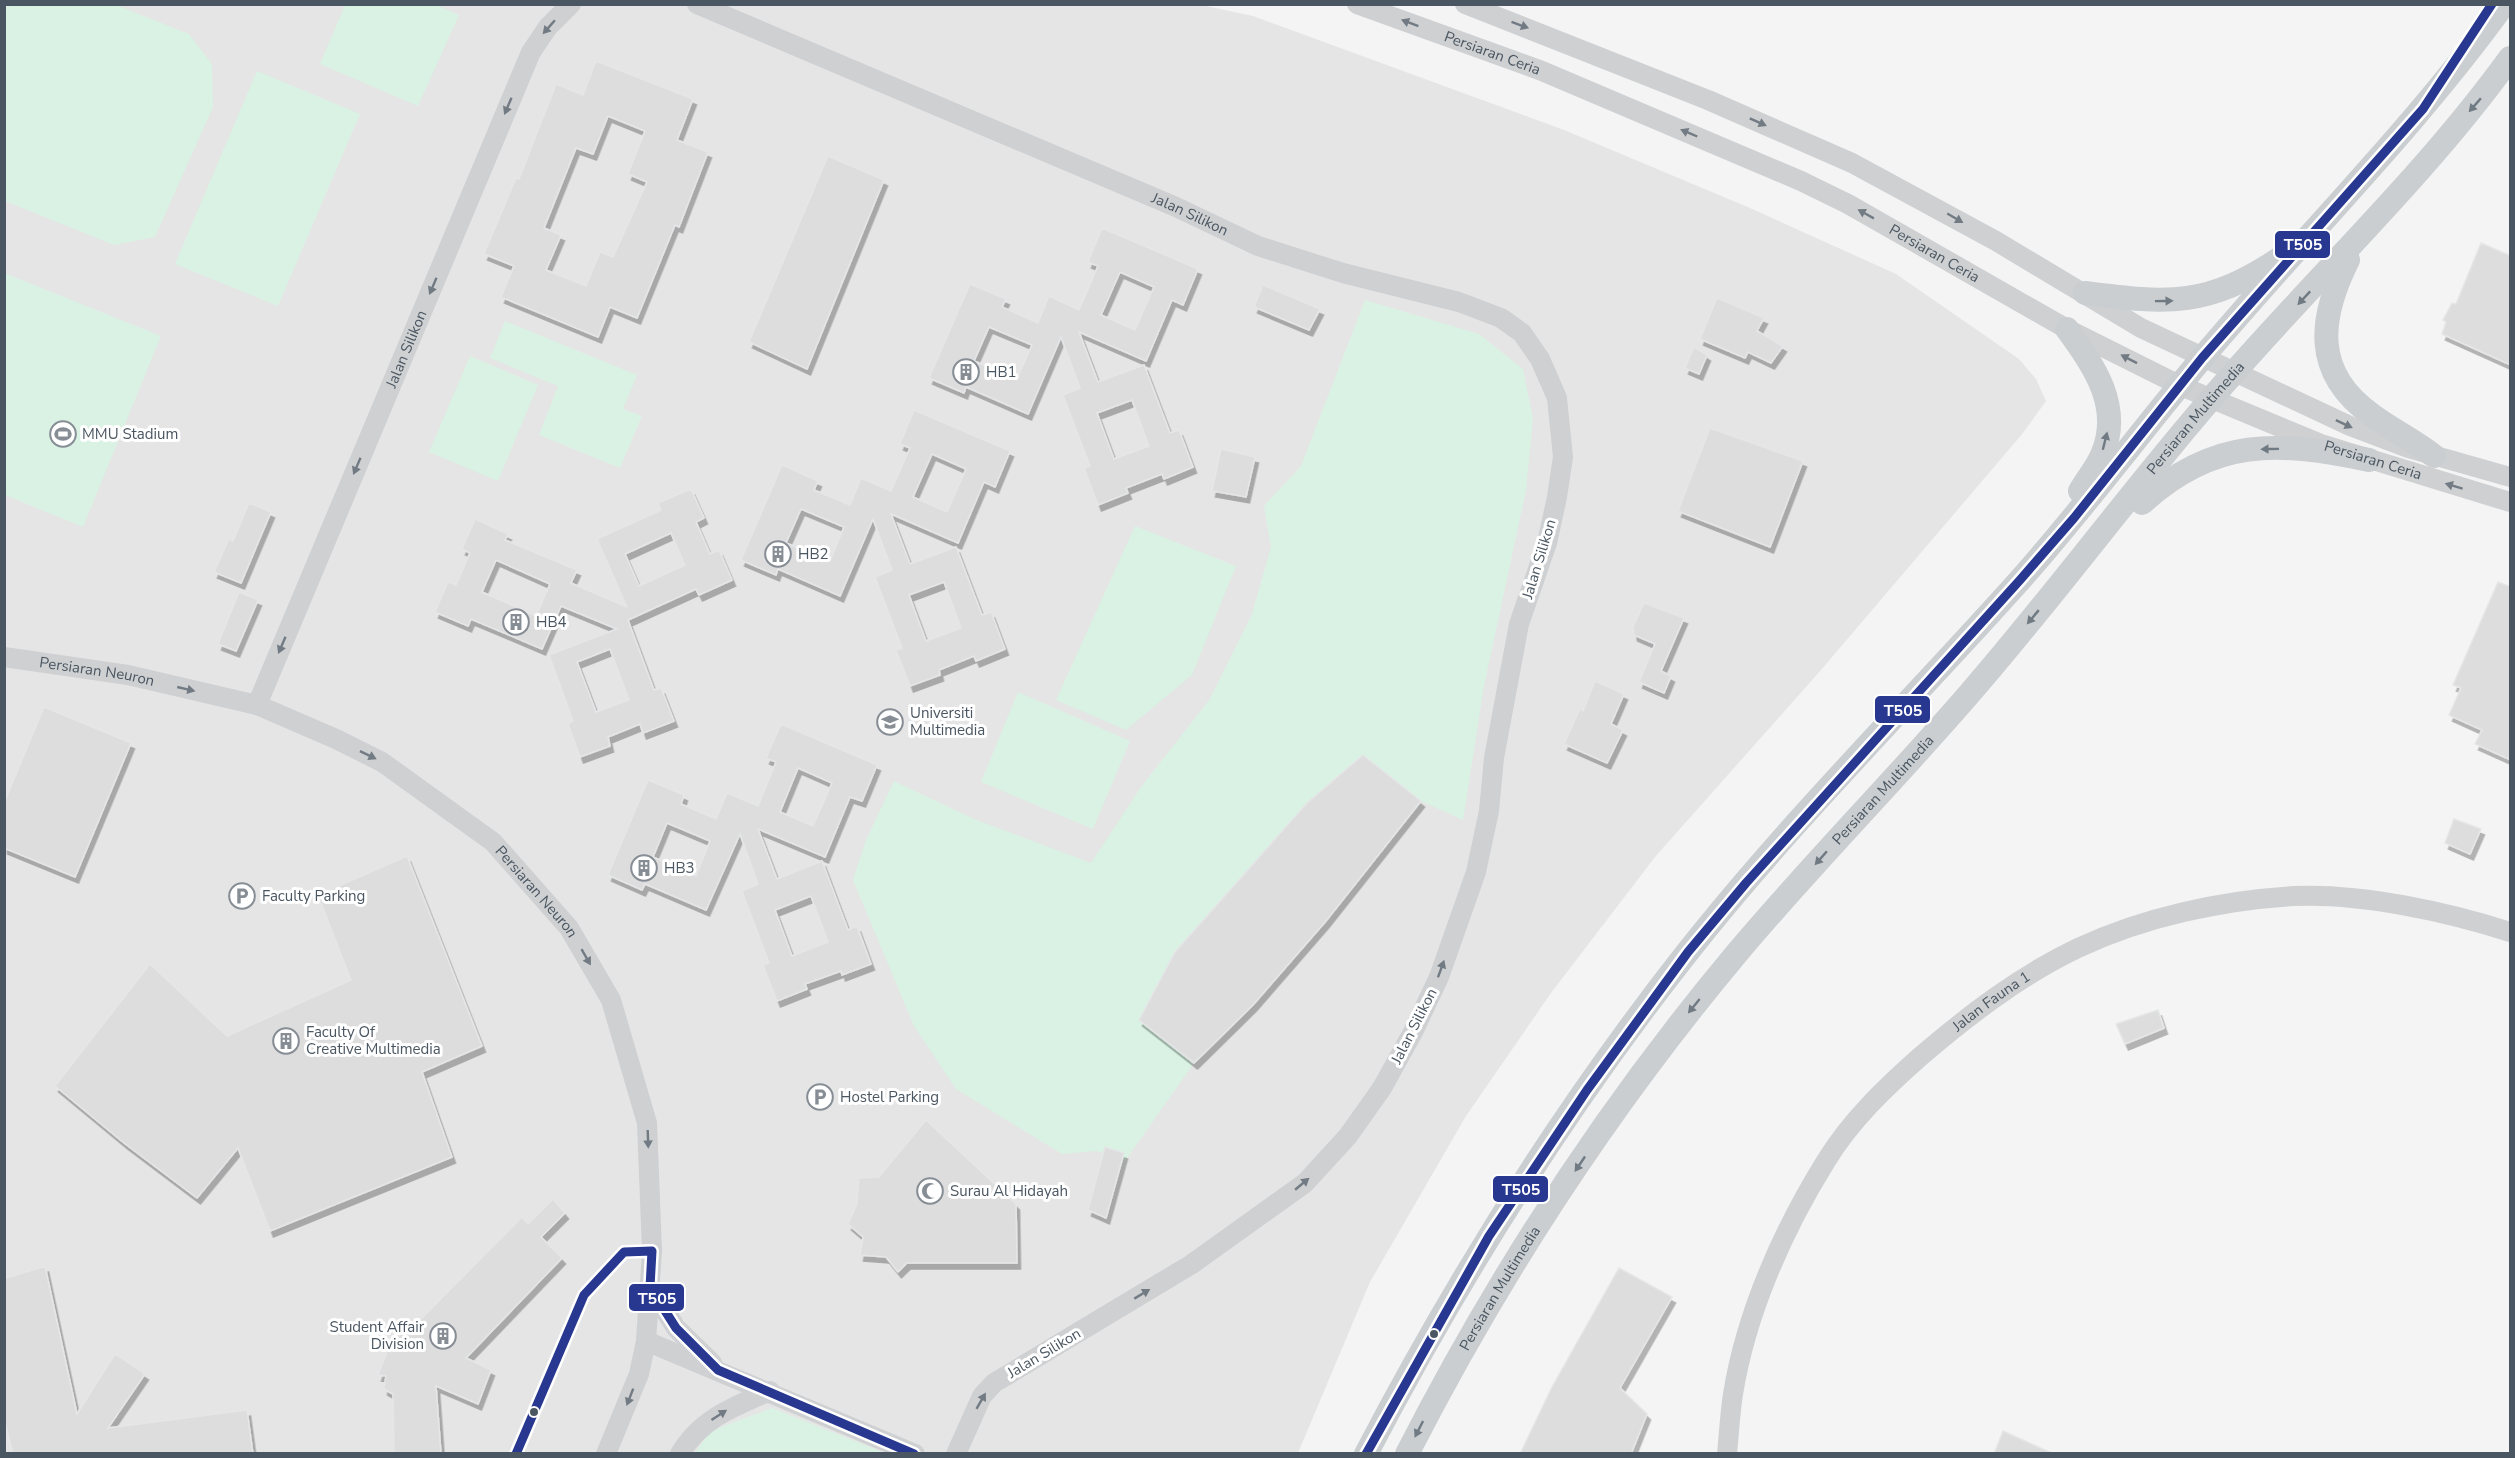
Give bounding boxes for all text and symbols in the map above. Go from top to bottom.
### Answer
one-way arrow [1401,18,1419,27]
one-way arrow [543,19,556,34]
one-way arrow [1511,20,1529,30]
street label: Persiaran Ceria [1441,26,1543,80]
one-way arrow [503,97,512,115]
one-way arrow [2469,97,2482,113]
one-way arrow [1750,117,1768,127]
one-way arrow [1680,128,1698,137]
street label: Jalan Silikon [1148,187,1232,241]
one-way arrow [1857,209,1874,219]
one-way arrow [1947,213,1964,223]
street label: Persiaran Ceria [1886,220,1983,287]
line badge: T505 [2274,230,2331,259]
text: T505 [2284,234,2322,256]
one-way arrow [428,277,438,295]
one-way arrow [2297,290,2311,304]
one-way arrow [2154,296,2173,306]
street label: Jalan Silikon [381,307,432,392]
one-way arrow [2120,354,2137,364]
building icon: HB1 [951,357,981,387]
street label: Persiaran Multimedia [2142,357,2249,479]
place label: HB1 [986,362,1017,382]
sports icon: MMU Stadium [48,419,78,449]
one-way arrow [2336,419,2353,428]
place label: MMU Stadium [82,424,178,444]
one-way arrow [2101,432,2111,450]
street label: Persiaran Ceria [2322,436,2424,484]
one-way arrow [2260,445,2279,454]
one-way arrow [352,457,362,475]
one-way arrow [2445,481,2463,490]
street label: Jalan Silikon [1517,517,1561,602]
building icon: HB2 [763,539,793,569]
place label: HB2 [798,544,829,564]
building icon: HB4 [501,607,531,637]
one-way arrow [2027,609,2040,624]
place label: HB4 [536,612,567,632]
one-way arrow [277,637,287,655]
street label: Persiaran Neuron [38,652,156,691]
one-way arrow [177,684,195,694]
line badge: T505 [1874,695,1931,724]
text: T505 [1884,700,1922,722]
place label: Universiti Multimedia [910,703,985,740]
school or university icon: Universiti Multimedia [875,707,905,737]
street label: Persiaran Multimedia [1828,731,1938,849]
one-way arrow [360,751,377,760]
street label: Persiaran Neuron [491,841,582,941]
one-way arrow [1815,850,1828,865]
building icon: HB3 [629,853,659,883]
place label: HB3 [664,858,695,878]
parking icon: Faculty Parking [227,881,257,911]
place label: Faculty Parking [262,886,365,906]
one-way arrow [581,948,591,965]
one-way arrow [1437,960,1447,978]
street label: Jalan Fauna 1 [1947,967,2034,1037]
street label: Jalan Silikon [1386,985,1442,1068]
one-way arrow [1688,998,1701,1014]
place label: Faculty Of Creative Multimedia [306,1022,441,1059]
building icon: Faculty Of Creative Multimedia [271,1026,301,1056]
parking icon: Hostel Parking [805,1082,835,1112]
place label: Hostel Parking [840,1087,939,1107]
one-way arrow [643,1130,653,1149]
one-way arrow [1575,1156,1586,1172]
line badge: T505 [1492,1175,1549,1203]
mosque icon: Surau Al Hidayah [915,1176,945,1206]
one-way arrow [1294,1177,1310,1190]
text: T505 [1502,1179,1540,1201]
place label: Surau Al Hidayah [950,1181,1068,1201]
street label: Persiaran Multimedia [1455,1222,1545,1354]
line badge: T505 [628,1283,685,1312]
text: T505 [638,1288,676,1310]
one-way arrow [1134,1289,1150,1300]
place label: Student Affair Division [329,1317,425,1354]
building icon: Student Affair Division [428,1321,458,1351]
street label: Jalan Silikon [1003,1323,1084,1383]
unlabelled marker [1428,1328,1440,1340]
one-way arrow [625,1388,634,1406]
one-way arrow [976,1392,986,1409]
unlabelled marker [528,1406,540,1418]
one-way arrow [711,1409,727,1421]
one-way arrow [1415,1420,1424,1437]

